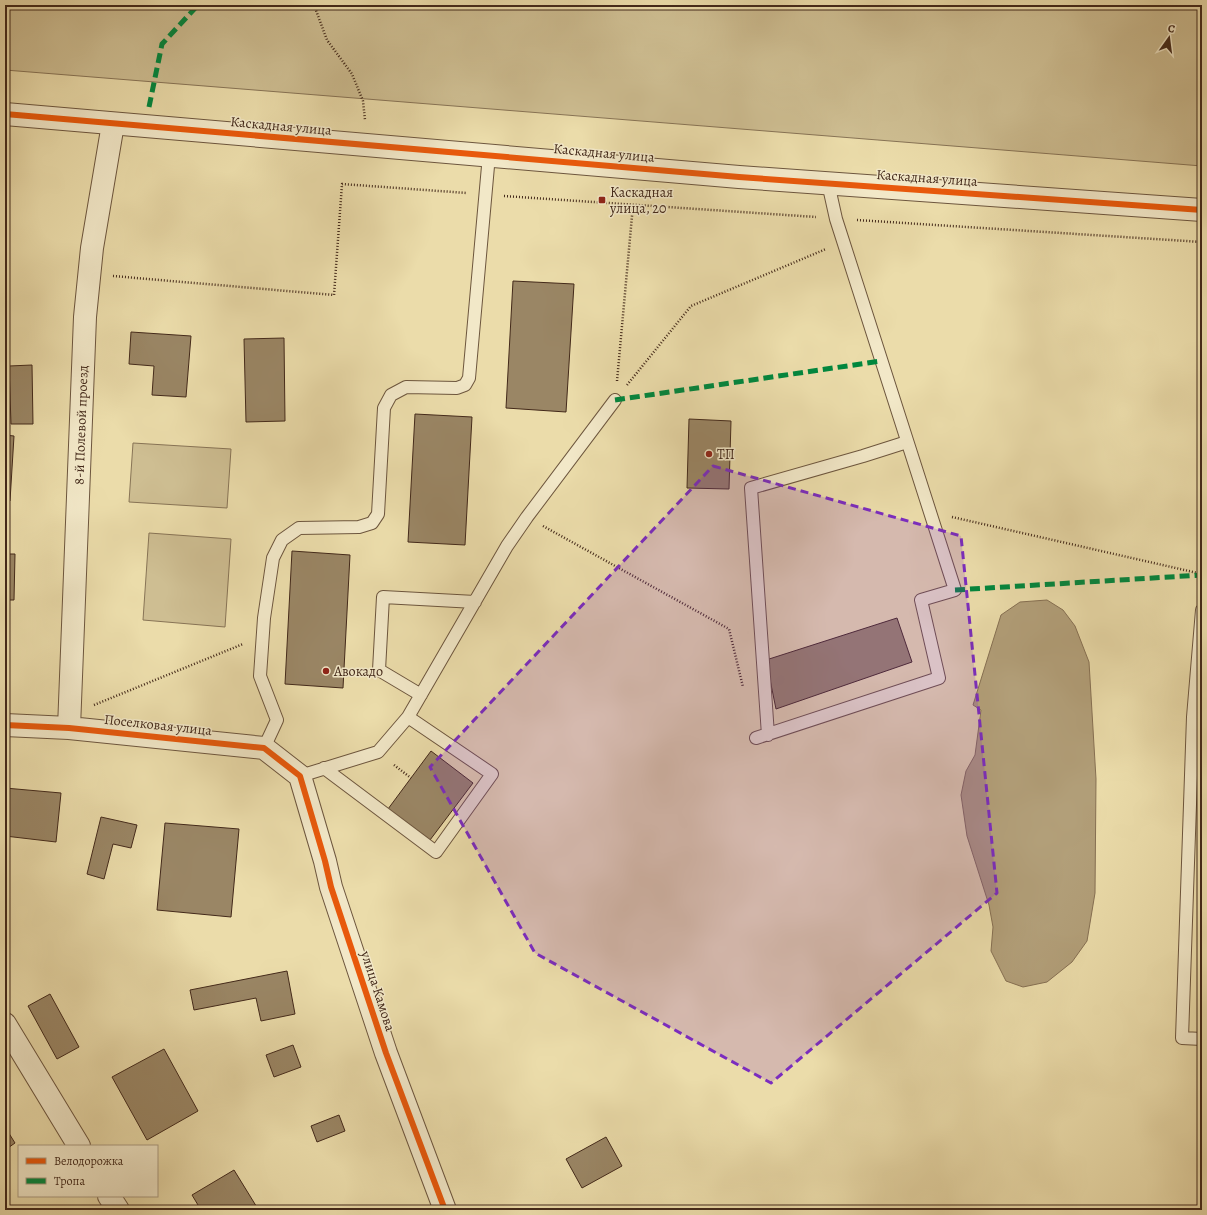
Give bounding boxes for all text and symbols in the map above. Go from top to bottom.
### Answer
north arrow [1149,18,1189,58]
text: С [1166,21,1177,37]
street label: Каскадная улица [230,112,333,140]
street label: Каскадная улица [553,139,656,167]
street label: Каскадная улица [876,165,979,191]
place label: Каскадная улица, 20 [609,183,673,218]
marker: Каскадная улица, 20 [597,195,607,205]
street label: 8-й Полевой проезд [69,365,93,485]
place label: ТП [717,445,735,464]
marker: ТП [704,449,714,459]
place label: Авокадо [333,662,383,681]
marker: Авокадо [321,666,331,676]
street label: Поселковая улица [103,710,213,740]
street label: улица Камова [356,947,400,1034]
legend [18,1145,158,1197]
text: Велодорожка [54,1153,124,1169]
text: Тропа [54,1173,85,1189]

